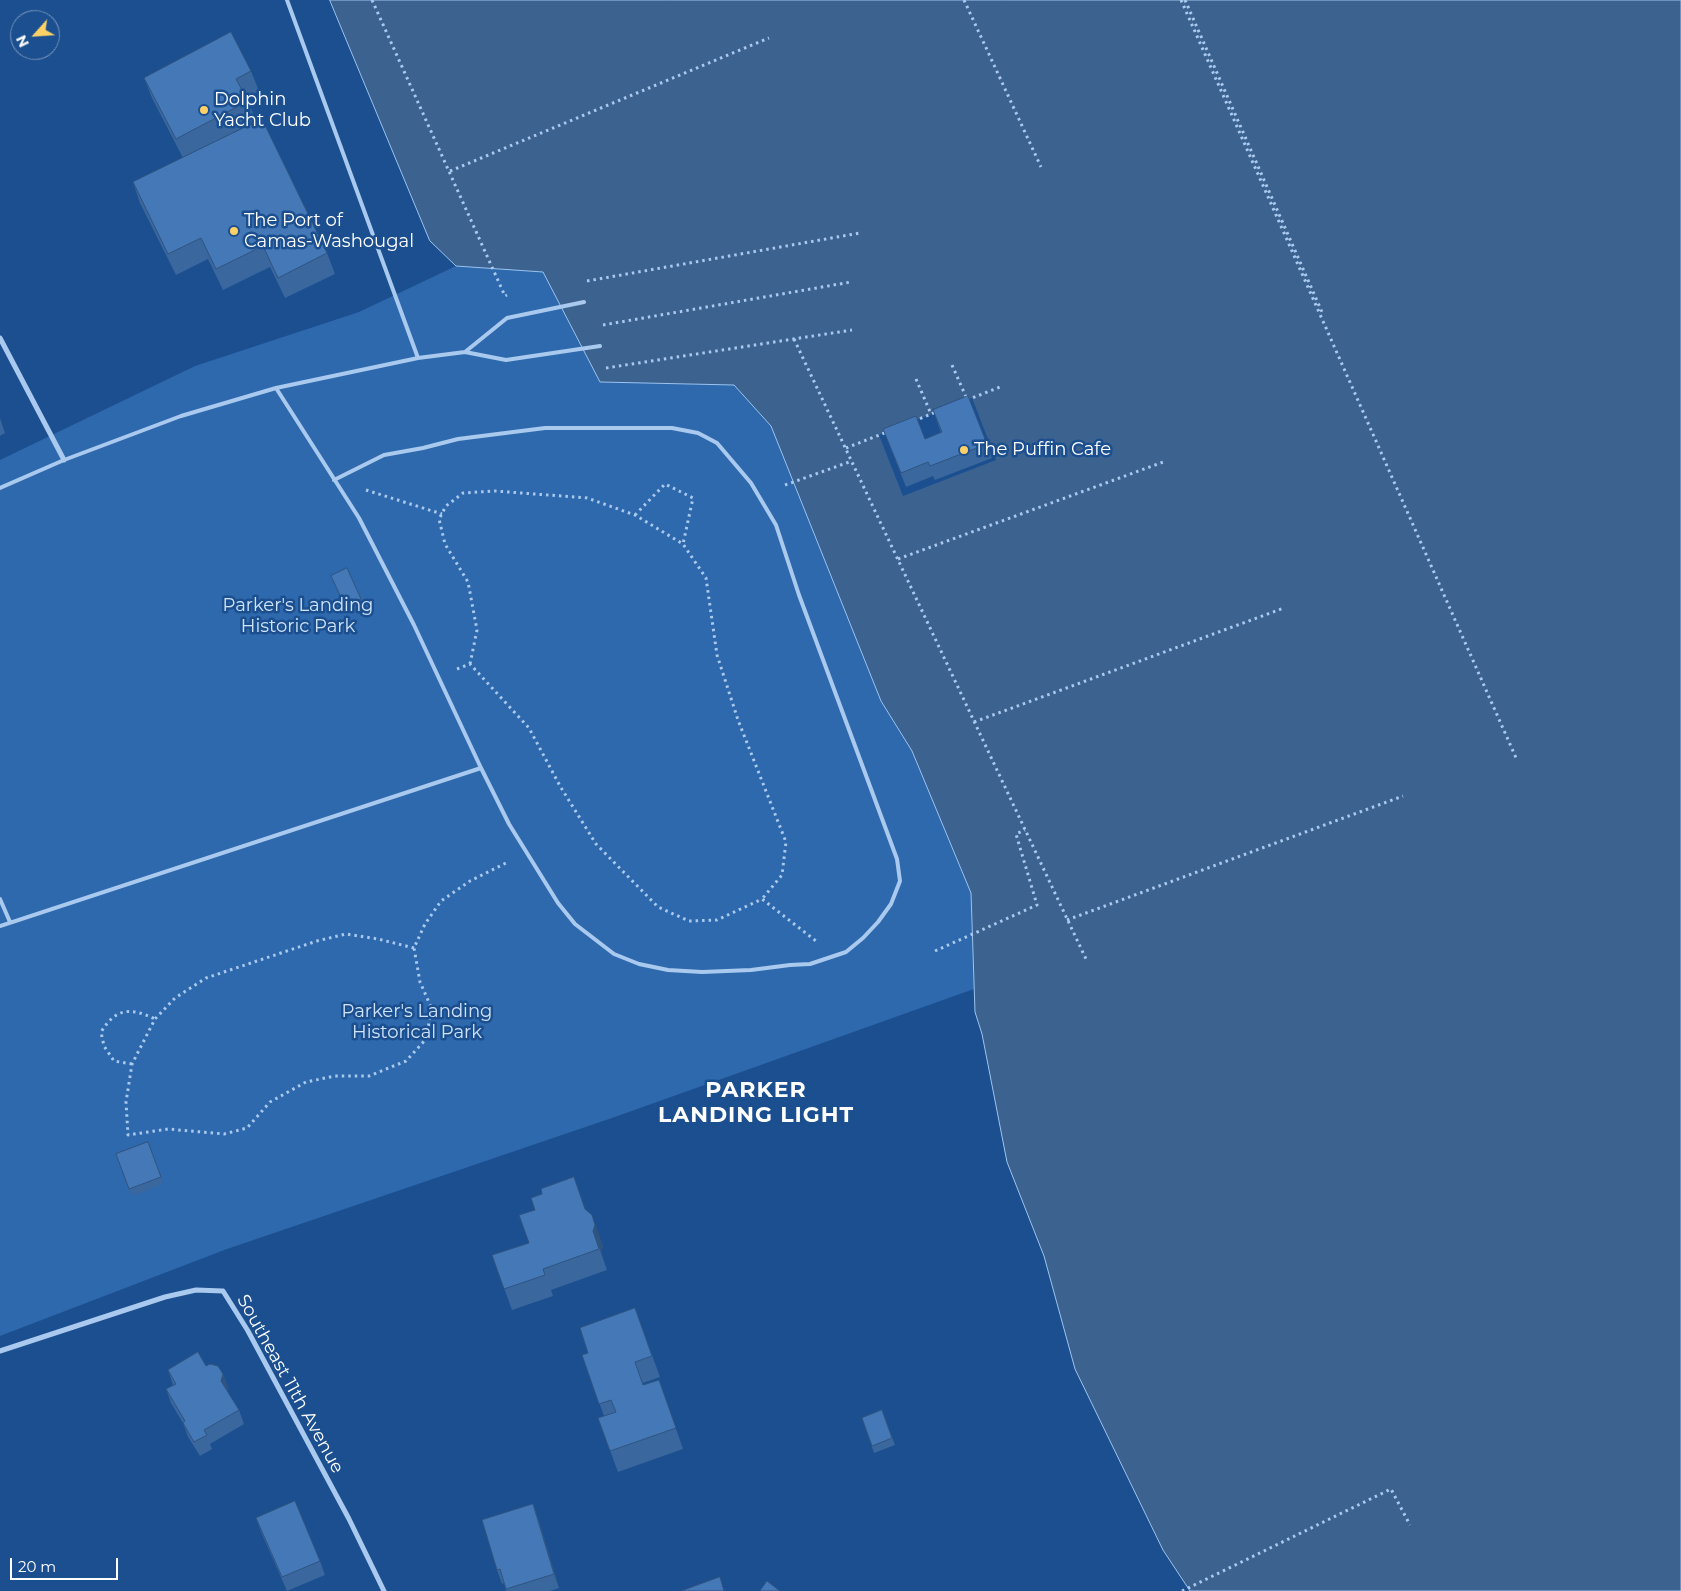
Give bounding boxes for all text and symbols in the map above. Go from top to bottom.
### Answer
north arrow [10,10,60,60]
text: N [12,32,33,50]
place label: Dolphin Yacht Club [214,89,311,132]
marker: Dolphin Yacht Club [198,104,210,116]
place label: The Port of Camas-Washougal [244,210,414,252]
marker: The Port of Camas-Washougal [228,225,240,237]
place label: The Puffin Cafe [974,439,1111,461]
marker: The Puffin Cafe [958,444,970,456]
park label: Parker's Landing Historic Park [223,595,373,638]
park label: Parker's Landing Historical Park [342,1001,492,1044]
district label: PARKER LANDING LIGHT [656,1078,856,1130]
street label: Southeast 11th Avenue [232,1291,348,1477]
scale bar [12,1548,120,1580]
text: 20 m [18,1557,56,1576]

